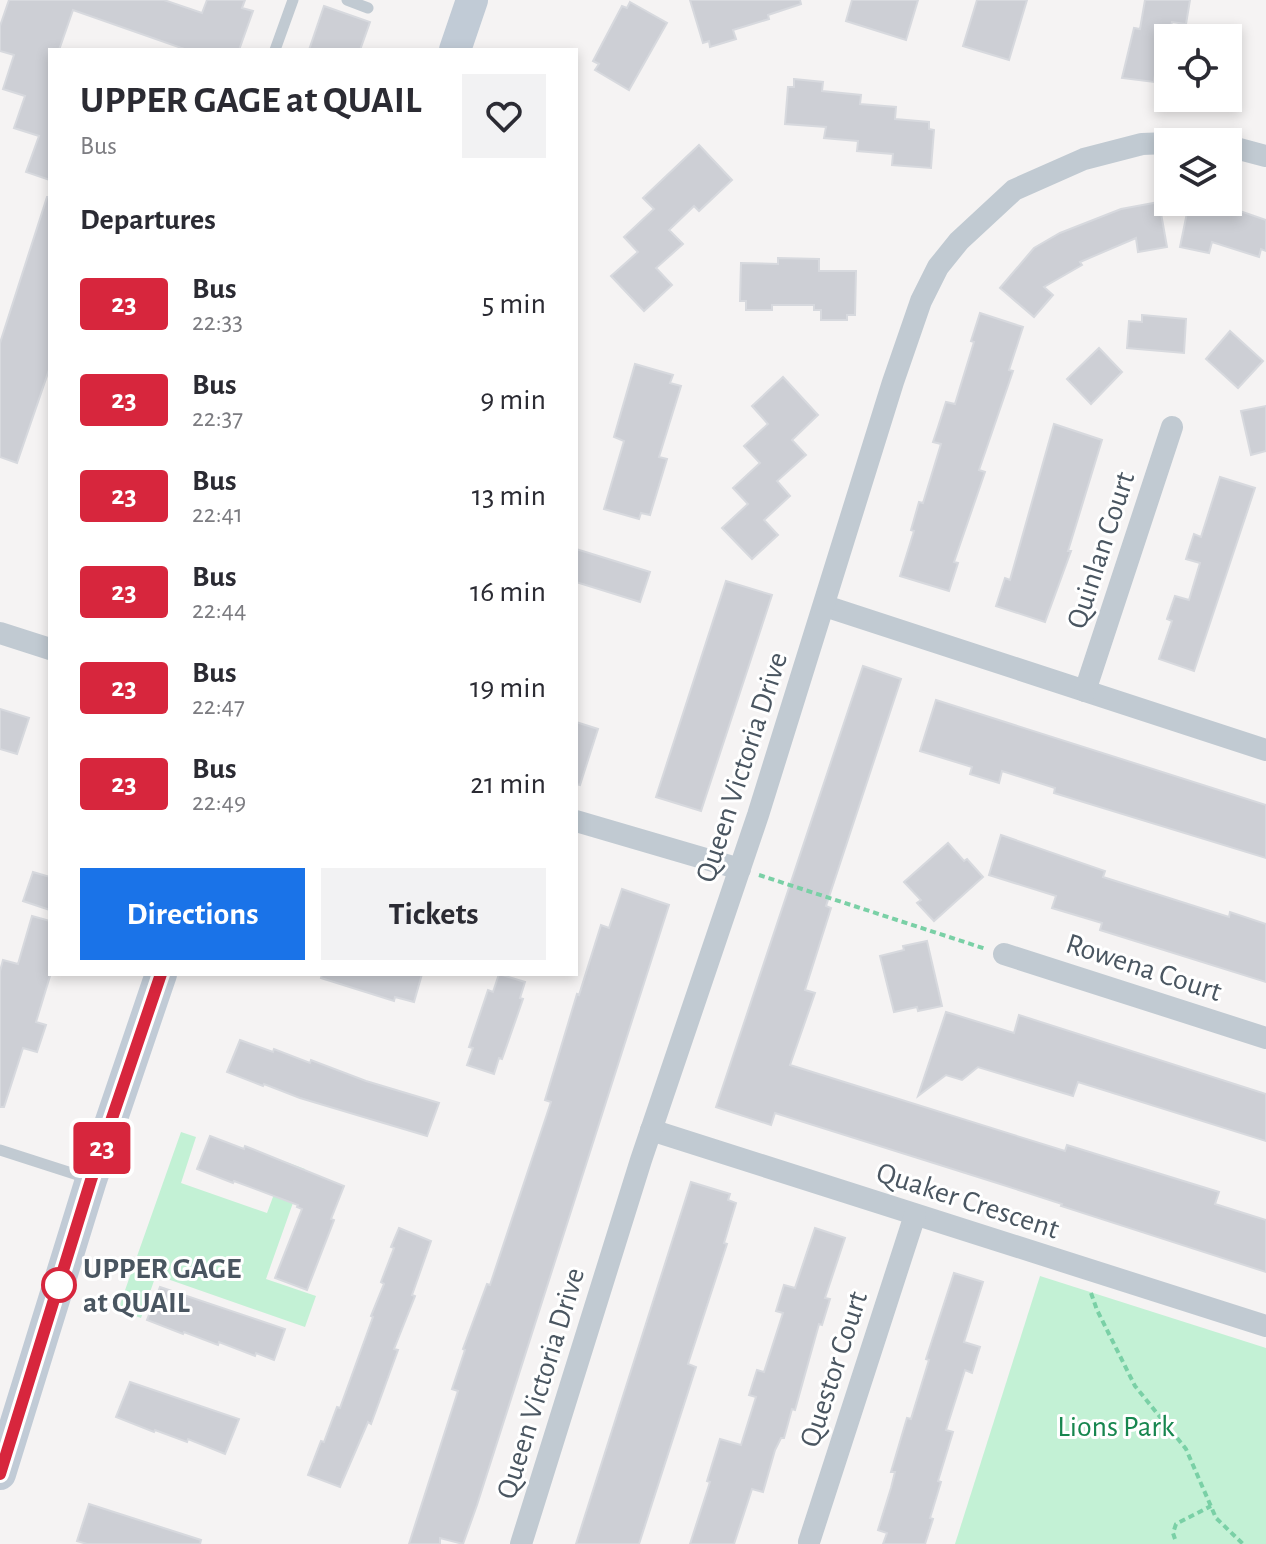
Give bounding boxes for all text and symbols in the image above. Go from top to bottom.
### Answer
map controls [1154,24,1242,216]
button: locate [1154,24,1242,112]
button: heart [462,74,546,158]
text: UPPER GAGE at QUAIL [80,82,421,120]
button: layers [1154,128,1242,216]
text: Bus [80,133,117,159]
text: Departures [80,205,216,235]
text: Bus [192,274,237,304]
text: 5 min [482,289,546,319]
text: 23 [111,290,137,318]
text: 22:33 [192,309,243,335]
text: Bus [192,370,237,400]
text: 9 min [480,385,546,415]
text: 23 [111,386,137,414]
text: 22:37 [192,405,243,431]
text: Bus [192,466,237,496]
street label: Quinlan Court [1062,468,1140,632]
text: 13 min [472,481,546,511]
text: 23 [111,482,137,510]
text: 22:41 [192,501,243,527]
text: Bus [192,562,237,592]
text: 16 min [470,577,546,607]
text: 23 [111,578,137,606]
text: 22:44 [192,597,247,623]
street label: Queen Victoria Drive [691,649,793,886]
text: Bus [192,658,237,688]
text: 19 min [470,673,546,703]
text: 23 [111,674,137,702]
text: 22:47 [192,693,245,719]
text: Bus [192,754,237,784]
text: 21 min [470,769,546,799]
text: 23 [111,770,137,798]
text: 22:49 [192,789,246,815]
button: Directions [80,868,305,960]
button: Tickets [321,868,546,960]
street label: Rowena Court [1062,929,1226,1007]
line badge: 23 [66,1122,138,1174]
text: 23 [89,1134,115,1162]
street label: Quaker Crescent [873,1157,1063,1245]
place label: UPPER GAGE at QUAIL [83,1254,241,1318]
street label: Queen Victoria Drive [492,1264,590,1502]
marker: UPPER GAGE at QUAIL [42,1268,76,1302]
street label: Questor Court [795,1287,873,1451]
park label: Lions Park [1057,1412,1175,1442]

